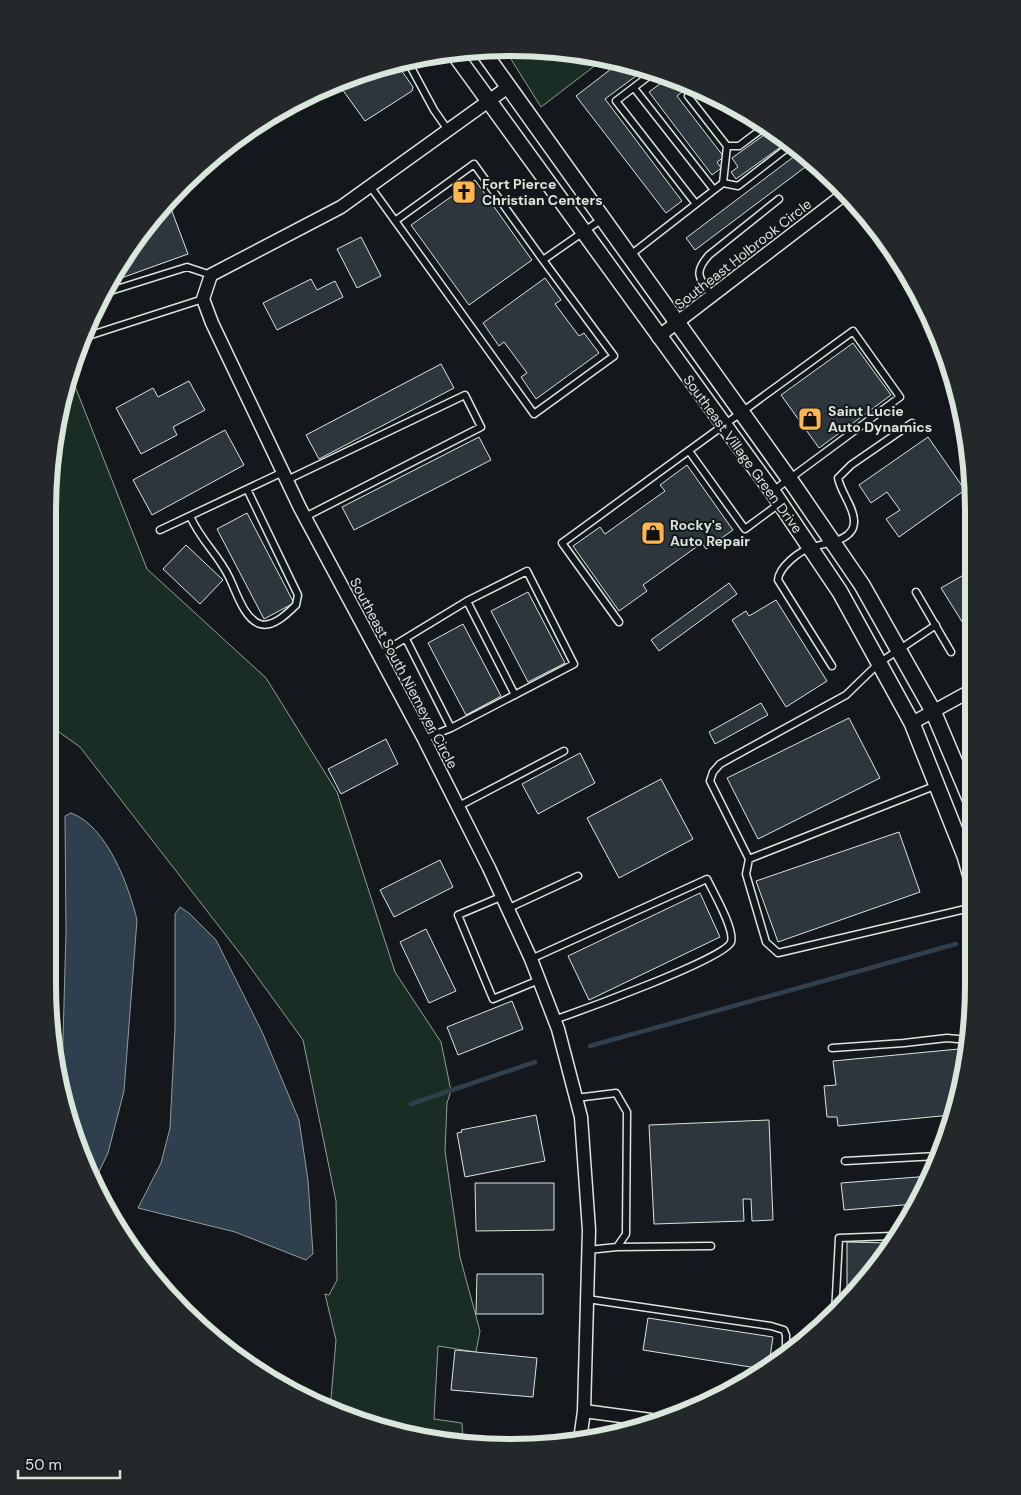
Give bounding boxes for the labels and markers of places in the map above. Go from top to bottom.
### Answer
place label: Fort Pierce Christian Centers [482,175,603,209]
church icon: Fort Pierce Christian Centers [451,179,477,205]
place label: Saint Lucie Auto Dynamics [828,402,932,436]
shop icon: Saint Lucie Auto Dynamics [797,406,823,432]
place label: Rocky's Auto Repair [670,516,750,550]
shop icon: Rocky's Auto Repair [640,520,666,546]

